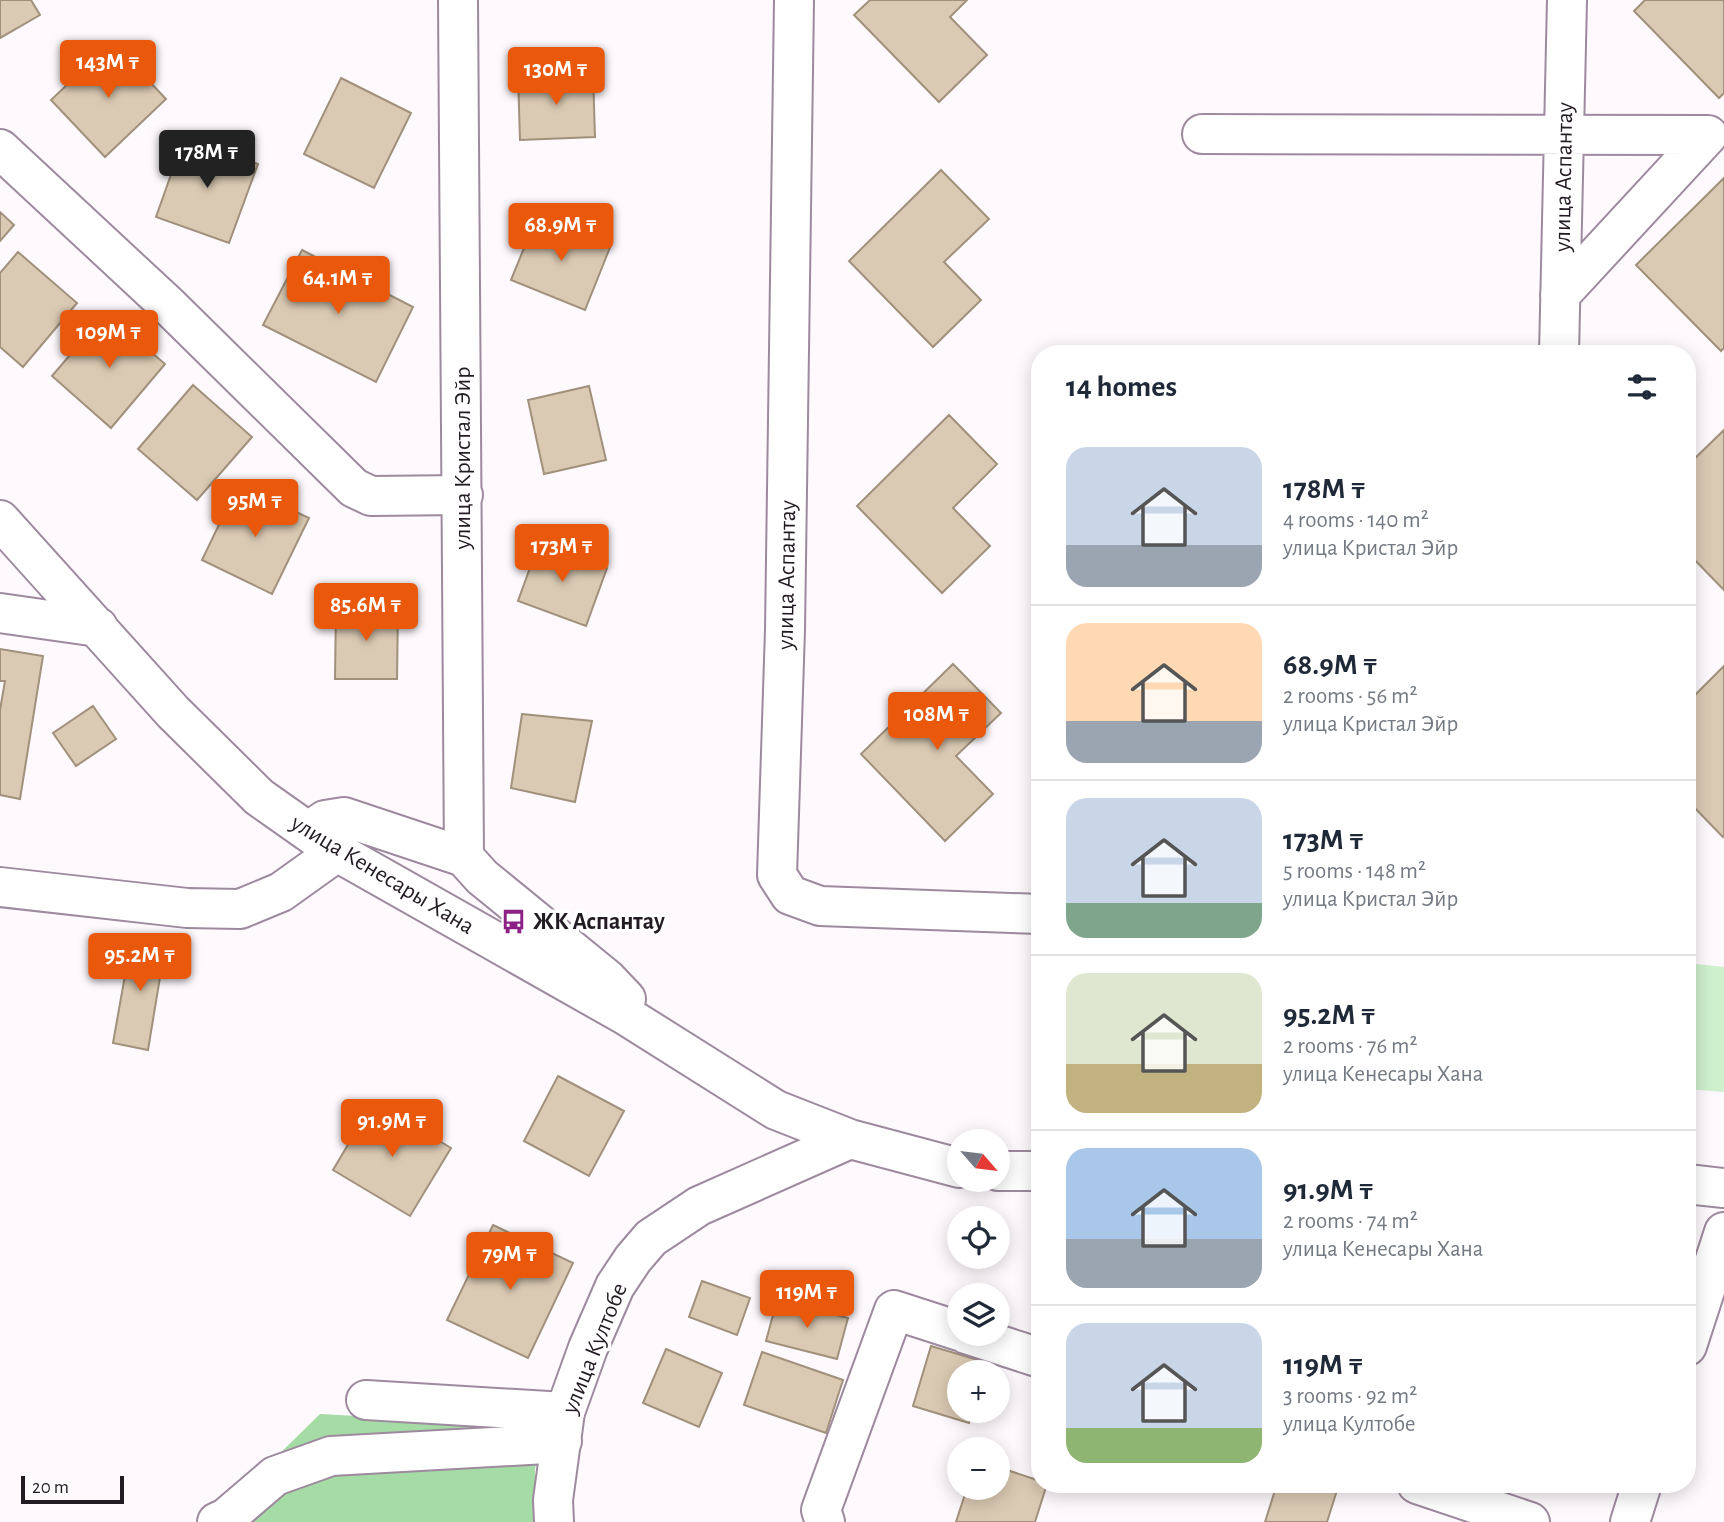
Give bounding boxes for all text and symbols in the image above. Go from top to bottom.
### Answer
pin: 143M ₸ [51,41,165,100]
pin: 130M ₸ [499,48,613,107]
text: 143M ₸ [76,51,140,74]
text: 130M ₸ [524,58,588,81]
street label: улица Аспантау [1551,101,1577,253]
pin: 178M ₸ [150,130,264,190]
text: 178M ₸ [175,141,239,164]
pin: 68.9M ₸ [496,204,626,263]
text: 68.9M ₸ [524,214,598,237]
pin: 64.1M ₸ [273,256,403,316]
text: 64.1M ₸ [303,267,373,290]
pin: 109M ₸ [52,310,166,370]
text: 109M ₸ [76,321,142,344]
street label: улица Кристал Эйр [451,367,475,550]
icon: filters [1623,368,1661,406]
text: 14 homes [1066,372,1177,402]
text: 178M ₸ [1283,474,1366,504]
icon: home [1122,475,1206,559]
pin: 95M ₸ [206,480,304,539]
text: 95M ₸ [227,490,283,513]
street label: улица Аспантау [774,499,800,651]
text: 4 rooms · 140 m² [1283,509,1429,532]
pin: 173M ₸ [505,524,619,584]
text: 173M ₸ [531,535,593,558]
text: улица Кристал Эйр [1283,537,1458,560]
pin: 85.6M ₸ [301,584,431,643]
text: 85.6M ₸ [330,594,402,617]
text: 68.9M ₸ [1283,650,1378,680]
icon: home [1122,651,1206,735]
text: 2 rooms · 56 m² [1283,685,1417,708]
pin: 108M ₸ [880,692,994,752]
text: 108M ₸ [904,703,970,726]
text: улица Кристал Эйр [1283,713,1458,736]
street label: улица Кенесары Хана [286,810,478,939]
text: 173M ₸ [1283,825,1364,855]
icon: home [1122,826,1206,910]
text: 5 rooms · 148 m² [1283,860,1426,883]
text: улица Кристал Эйр [1283,888,1458,911]
bus stop icon: ЖК Аспантау [499,907,527,935]
place label: ЖК Аспантау [533,910,665,934]
pin: 95.2M ₸ [75,934,205,993]
text: 95.2M ₸ [104,944,176,967]
text: 95.2M ₸ [1283,1000,1376,1030]
icon: home [1122,1001,1206,1085]
text: 2 rooms · 76 m² [1283,1035,1417,1058]
text: улица Кенесары Хана [1283,1063,1483,1086]
pin: 91.9M ₸ [327,1100,457,1159]
text: 91.9M ₸ [357,1110,427,1133]
north arrow [947,1129,1010,1192]
map controls [947,1129,1010,1500]
text: 91.9M ₸ [1283,1175,1374,1205]
icon: home [1122,1176,1206,1260]
button: locate [947,1206,1010,1269]
text: 2 rooms · 74 m² [1283,1210,1418,1233]
pin: 79M ₸ [461,1232,559,1292]
text: улица Кенесары Хана [1283,1238,1483,1261]
text: 79M ₸ [482,1243,538,1266]
pin: 119M ₸ [750,1270,864,1330]
street label: улица Култобе [557,1280,632,1418]
text: 119M ₸ [776,1281,838,1304]
button: layers [947,1283,1010,1346]
text: 119M ₸ [1283,1350,1364,1380]
icon: home [1122,1351,1206,1435]
button: + [947,1360,1010,1423]
text: 3 rooms · 92 m² [1283,1385,1417,1408]
text: улица Култобе [1283,1413,1416,1436]
button: − [947,1437,1010,1500]
scale bar [21,1473,124,1505]
text: 20 m [32,1478,69,1497]

